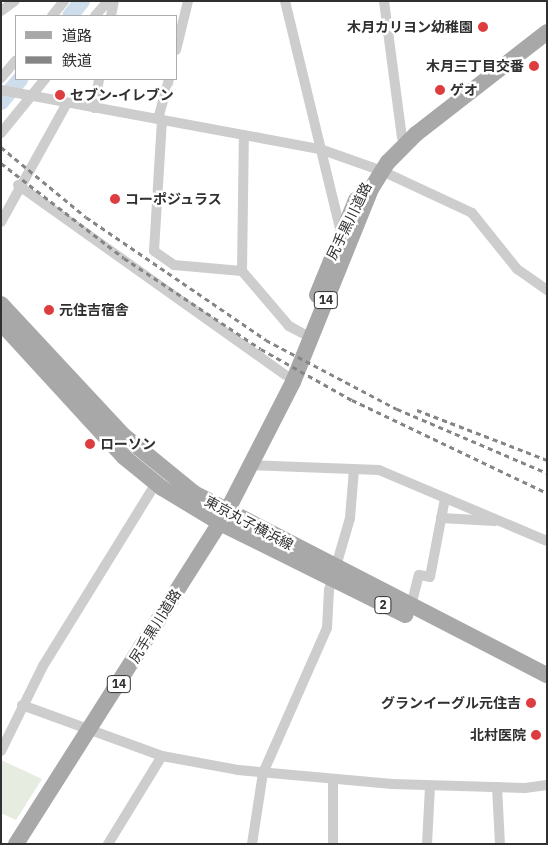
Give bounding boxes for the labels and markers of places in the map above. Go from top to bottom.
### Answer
place label: 木月カリヨン幼稚園 [347,19,473,35]
marker: 木月カリヨン幼稚園 [477,21,489,33]
place label: 木月三丁目交番 [426,58,524,74]
marker: 木月三丁目交番 [528,60,540,72]
place label: ゲオ [450,82,478,98]
marker: ゲオ [434,84,446,96]
place label: セブン-イレブン [70,87,174,103]
marker: セブン-イレブン [54,89,66,101]
place label: コーポジュラス [125,191,223,207]
marker: コーポジュラス [109,193,121,205]
place label: 元住吉宿舎 [59,302,129,318]
marker: 元住吉宿舎 [43,304,55,316]
place label: ローソン [100,436,156,452]
marker: ローソン [84,438,96,450]
place label: グランイーグル元住吉 [381,695,521,711]
marker: グランイーグル元住吉 [525,697,537,709]
place label: 北村医院 [470,727,526,743]
marker: 北村医院 [530,729,542,741]

